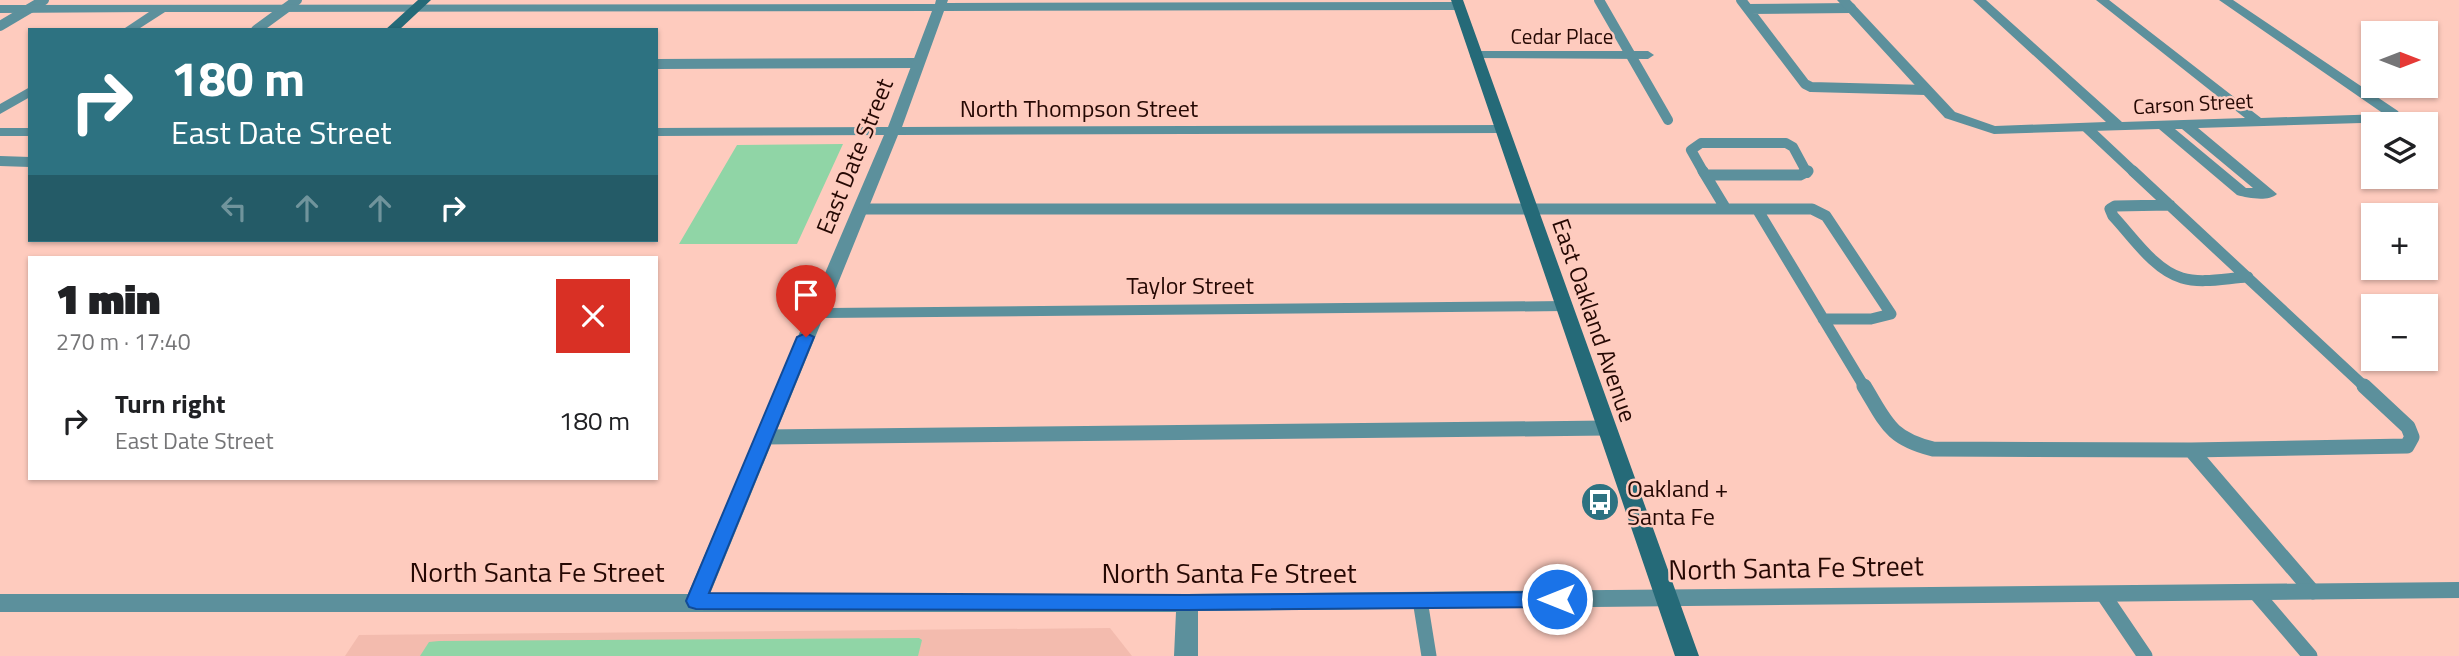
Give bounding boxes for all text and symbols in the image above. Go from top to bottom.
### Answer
street label: Cedar Place [1511,20,1613,52]
north arrow [2361,21,2438,98]
map controls [2361,21,2438,371]
text: 180 m [171,40,305,115]
icon: right [56,56,147,147]
street label: East Date Street [806,72,902,239]
street label: Carson Street [2132,84,2254,122]
street label: North Thompson Street [960,90,1199,126]
text: East Date Street [171,108,391,156]
button: layers [2361,112,2438,189]
icon: left [215,189,253,227]
icon: ahead [288,189,326,227]
icon: ahead [361,189,399,227]
icon: right [434,189,472,227]
button: + [2361,203,2438,280]
street label: East Oakland Avenue [1543,213,1647,427]
pin [776,265,836,337]
text: 1 min [56,266,160,330]
street label: Taylor Street [1126,267,1254,303]
icon: arrive [787,276,825,314]
button: close [556,279,630,353]
button: − [2361,294,2438,371]
text: 270 m · 17:40 [56,324,191,359]
text: Turn right [115,384,226,423]
text: 180 m [559,401,630,440]
icon: right [56,402,94,440]
text: East Date Street [115,423,273,458]
place label: Oakland + Santa Fe [1627,470,1728,534]
bus stop icon: Oakland + Santa Fe [1579,481,1621,523]
street label: North Santa Fe Street [1668,543,1924,591]
street label: North Santa Fe Street [409,550,665,593]
street label: North Santa Fe Street [1101,551,1357,594]
position arrow [1520,562,1594,636]

